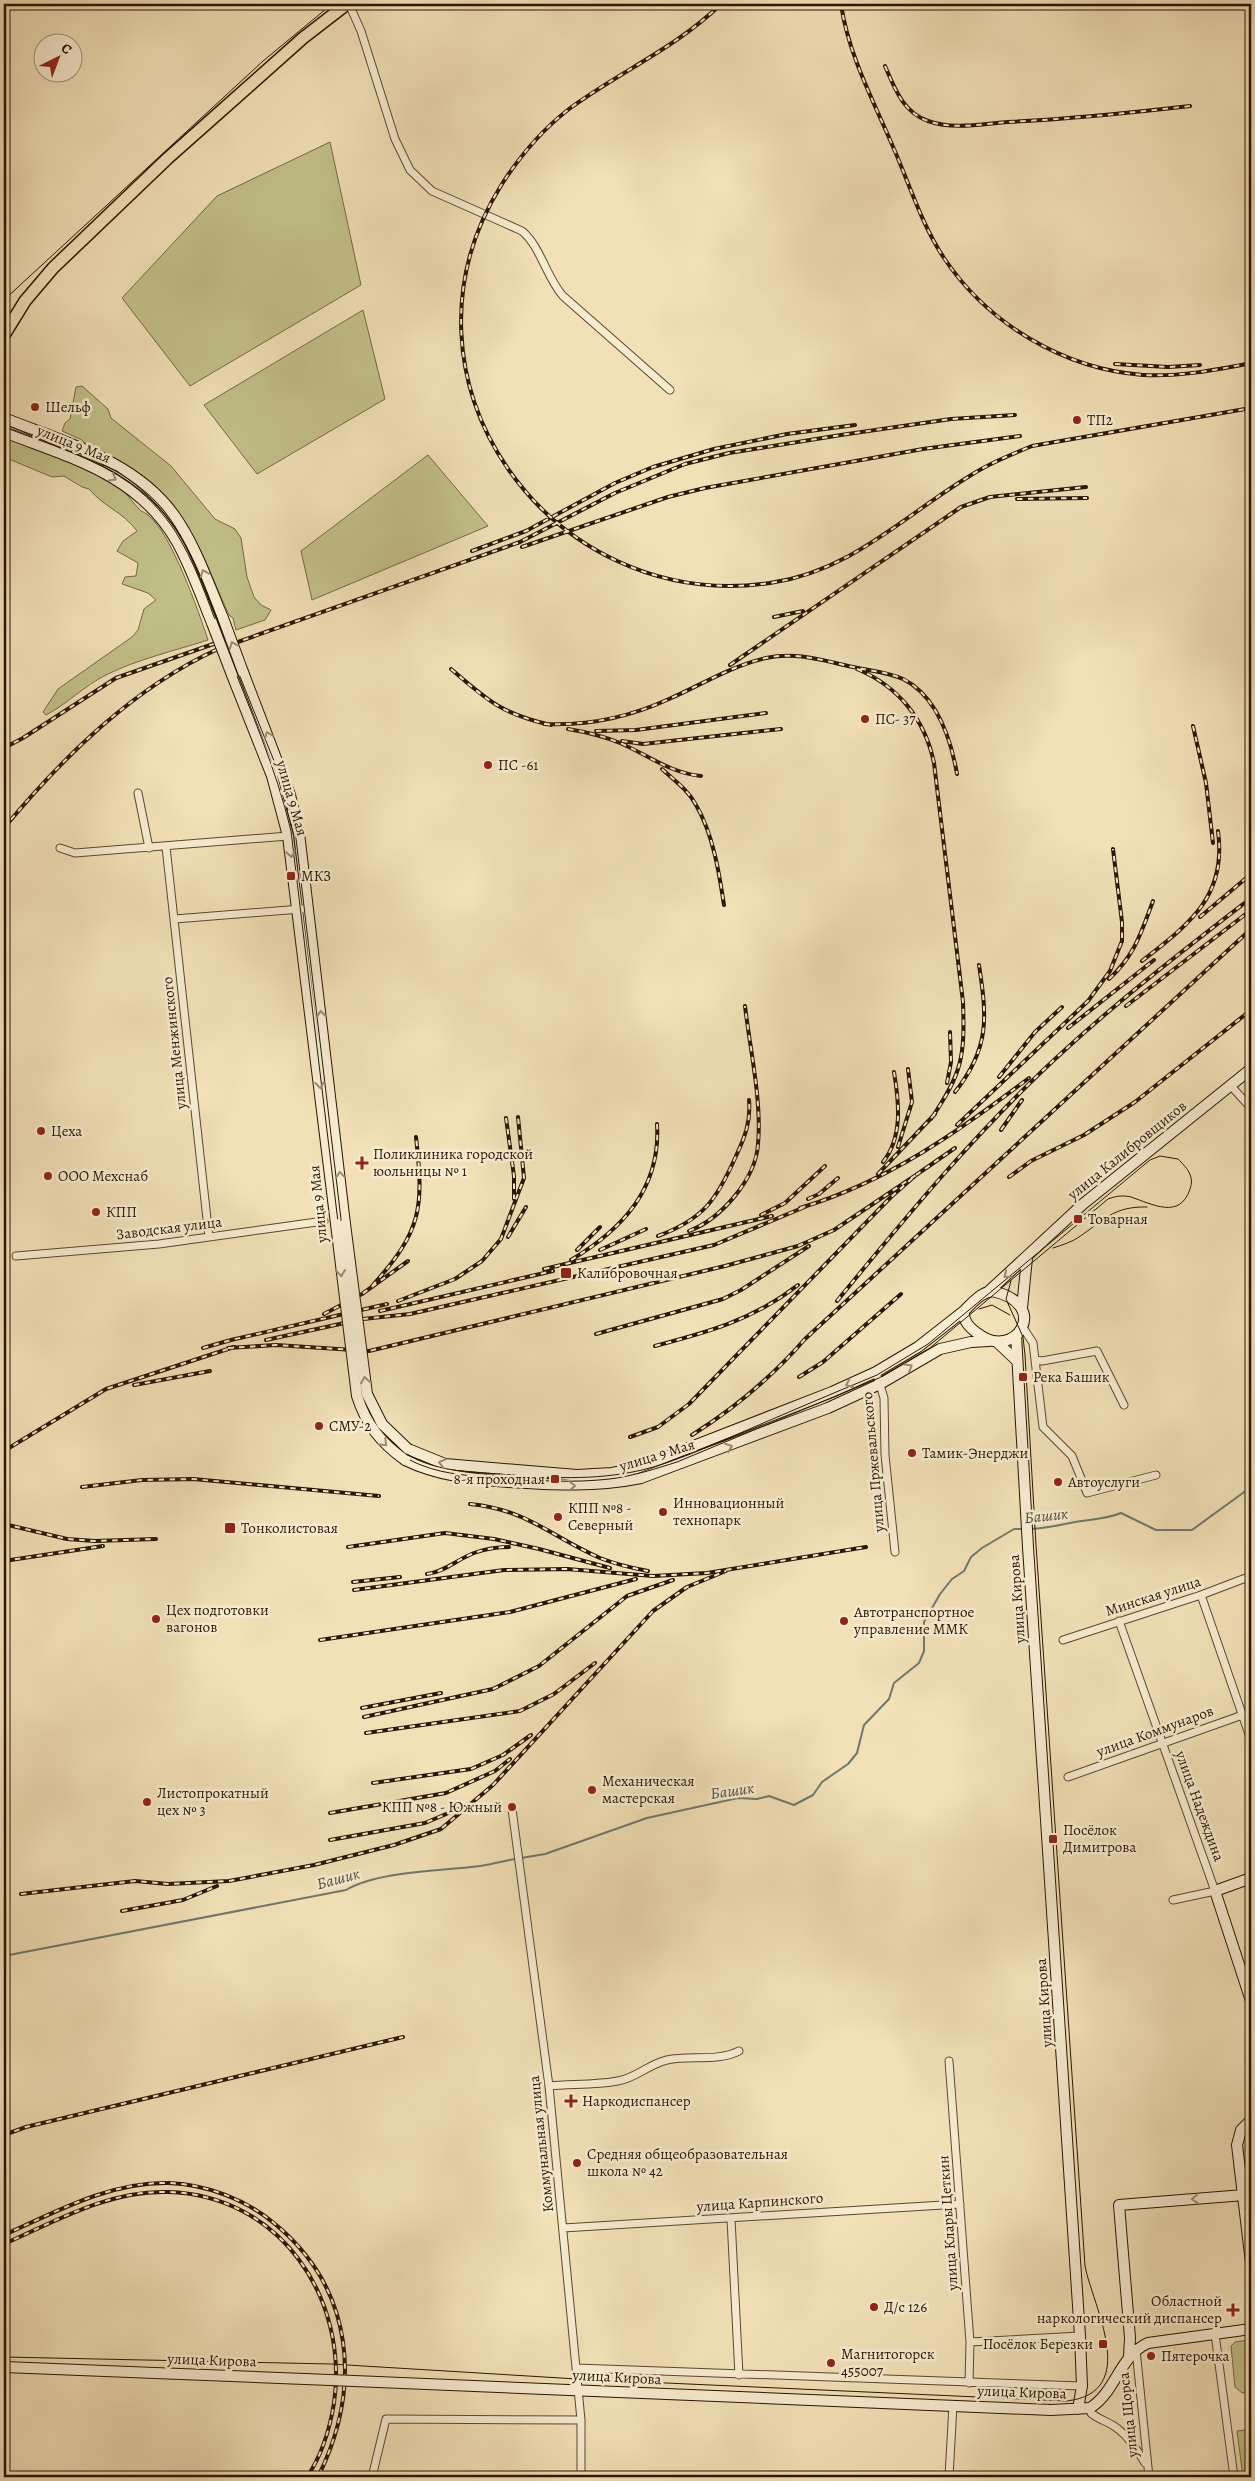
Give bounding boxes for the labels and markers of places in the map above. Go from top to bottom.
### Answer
place label: Шельф [45,397,91,417]
marker: Шельф [29,401,41,413]
place label: ТП2 [1087,410,1113,430]
marker: ТП2 [1071,414,1083,426]
place label: ПС- 37 [875,709,916,729]
marker: ПС- 37 [859,713,871,725]
place label: ПС -61 [498,755,538,775]
marker: ПС -61 [482,759,494,771]
place label: МКЗ [301,866,331,886]
marker: МКЗ [285,870,297,882]
place label: Цеха [51,1121,82,1141]
marker: Цеха [35,1125,47,1137]
place label: Поликлиника городской юольницы № 1 [373,1144,533,1181]
marker: Поликлиника городской юольницы № 1 [355,1156,369,1170]
place label: ООО Мехснаб [58,1166,148,1186]
marker: ООО Мехснаб [42,1170,54,1182]
place label: КПП [106,1202,137,1222]
marker: КПП [90,1206,102,1218]
place label: Товарная [1088,1209,1148,1229]
marker: Товарная [1072,1213,1084,1225]
place label: Калибровочная [577,1263,678,1283]
marker: Калибровочная [559,1266,573,1280]
place label: Река Башик [1033,1367,1110,1387]
marker: Река Башик [1017,1371,1029,1383]
place label: СМУ-2 [329,1416,371,1436]
marker: СМУ-2 [313,1420,325,1432]
place label: Тамик-Энерджи [922,1443,1029,1463]
marker: Тамик-Энерджи [906,1447,918,1459]
place label: 8-я проходная [453,1469,545,1489]
place label: Автоуслуги [1067,1472,1140,1492]
marker: 8-я проходная [549,1473,561,1485]
marker: Автоуслуги [1052,1476,1064,1488]
place label: Инновационный технопарк [673,1493,784,1530]
place label: КПП №8 - Северный [568,1498,634,1535]
marker: Инновационный технопарк [657,1506,669,1518]
marker: КПП №8 - Северный [552,1511,564,1523]
place label: Тонколистовая [241,1518,338,1538]
marker: Тонколистовая [223,1521,237,1535]
place label: Цех подготовки вагонов [166,1600,269,1637]
place label: Автотранспортное управление ММК [853,1602,975,1639]
marker: Цех подготовки вагонов [150,1613,162,1625]
marker: Автотранспортное управление ММК [838,1615,850,1627]
place label: Механическая мастерская [602,1771,695,1808]
place label: Листопрокатный цех № 3 [157,1783,269,1820]
marker: Механическая мастерская [586,1784,598,1796]
marker: Листопрокатный цех № 3 [141,1796,153,1808]
place label: КПП №8 - Южный [382,1797,502,1817]
marker: КПП №8 - Южный [506,1801,518,1813]
place label: Посёлок Димитрова [1063,1820,1136,1857]
marker: Посёлок Димитрова [1047,1833,1059,1845]
place label: Наркодиспансер [582,2091,691,2111]
marker: Наркодиспансер [564,2094,578,2108]
place label: Средняя общеобразовательная школа № 42 [587,2144,788,2181]
marker: Средняя общеобразовательная школа № 42 [571,2157,583,2169]
place label: Областной наркологический диспансер [1037,2291,1222,2328]
place label: Д/с 126 [884,2297,927,2317]
marker: Д/с 126 [868,2301,880,2313]
marker: Областной наркологический диспансер [1226,2303,1240,2317]
place label: Посёлок Березки [983,2334,1093,2354]
marker: Посёлок Березки [1097,2338,1109,2350]
place label: Магнитогорск 455007 [841,2344,935,2381]
place label: Пятерочка [1161,2346,1230,2366]
marker: Пятерочка [1145,2350,1157,2362]
marker: Магнитогорск 455007 [825,2357,837,2369]

